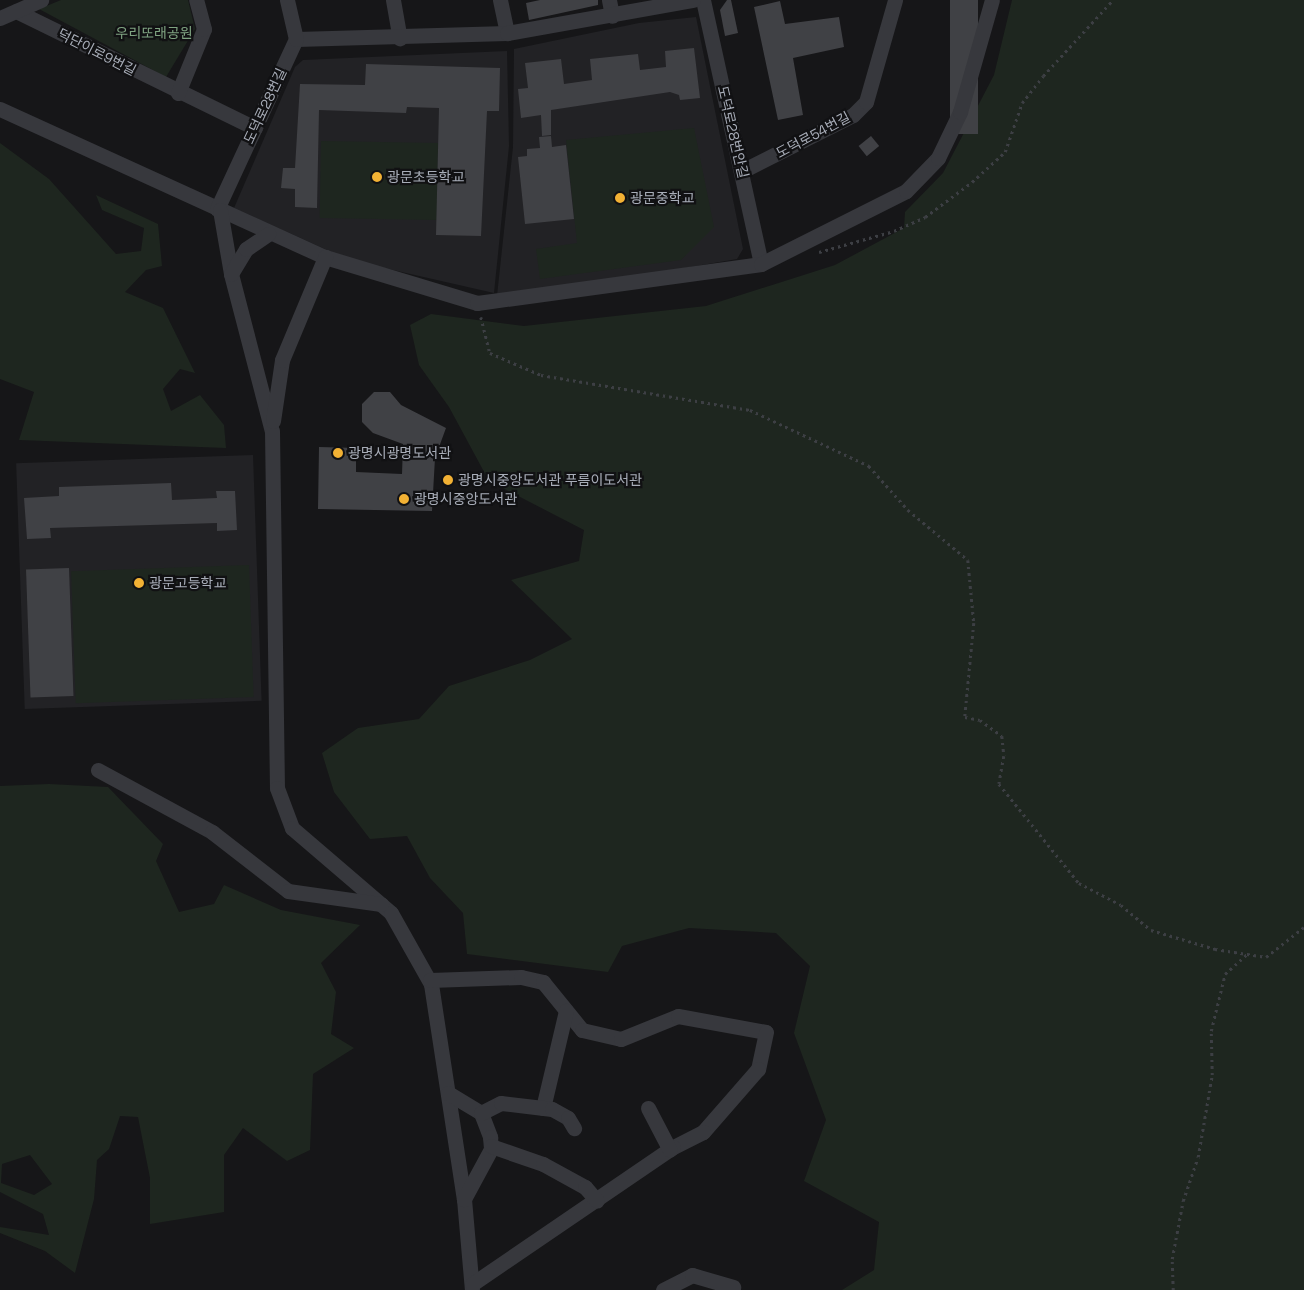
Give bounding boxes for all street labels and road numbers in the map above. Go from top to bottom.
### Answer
street label: 덕단이로9번길 [55,25,139,79]
street label: 도덕로28번길 [240,65,290,147]
street label: 도덕로28번안길 [714,84,752,180]
street label: 도덕로54번길 [773,108,853,162]

